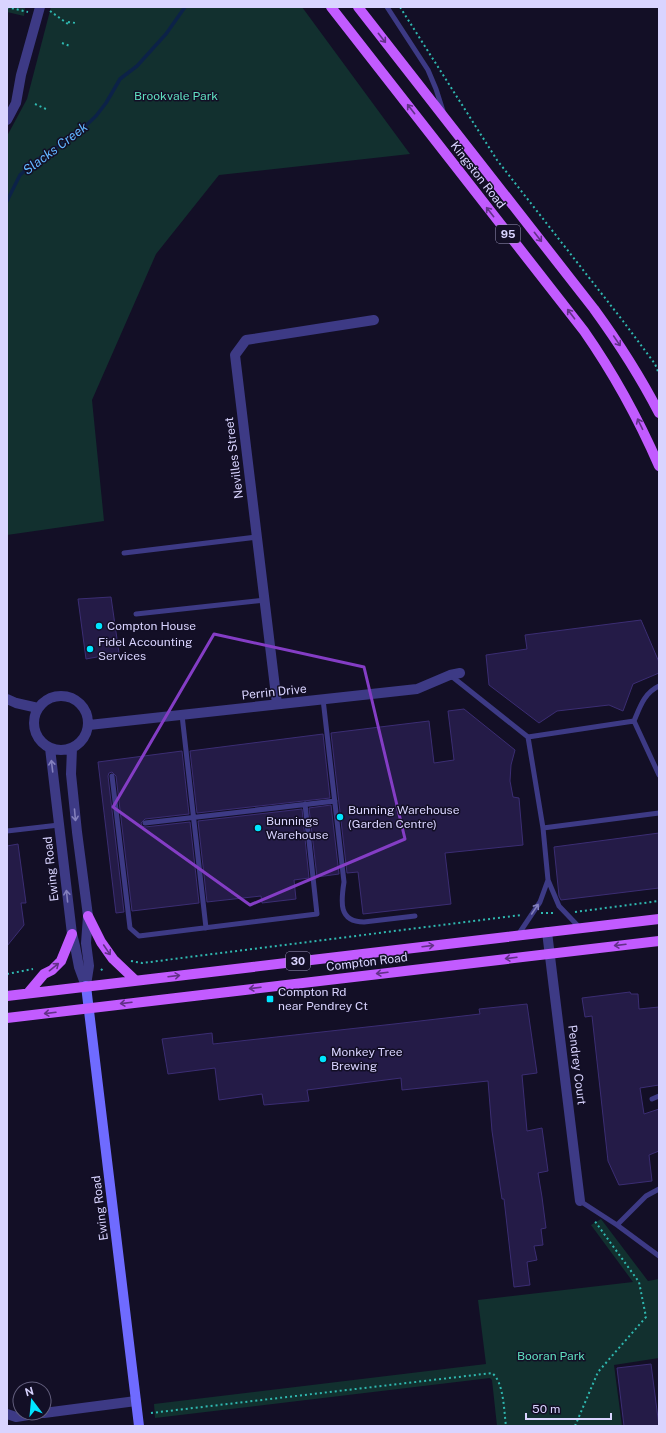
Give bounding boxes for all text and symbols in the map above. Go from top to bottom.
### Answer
one-way arrow [377,32,386,43]
park label: Brookvale Park [134,89,218,103]
one-way arrow [406,104,415,115]
water label: Slacks Creek [20,119,91,178]
street label: Kingston Road [448,139,508,211]
one-way arrow [486,206,495,217]
road number: 95 [496,225,520,243]
one-way arrow [533,232,542,243]
one-way arrow [567,308,575,319]
one-way arrow [613,335,621,346]
street label: Nevilles Street [222,416,246,500]
one-way arrow [635,418,643,430]
place label: Compton House [107,619,196,633]
marker: Compton House [94,621,104,631]
place label: Fidel Accounting Services [98,635,193,663]
marker: Fidel Accounting Services [85,644,95,654]
street label: Perrin Drive [241,682,307,702]
one-way arrow [48,760,56,773]
place label: Bunning Warehouse (Garden Centre) [348,803,460,831]
one-way arrow [72,808,79,821]
marker: Bunning Warehouse (Garden Centre) [335,812,345,822]
place label: Bunnings Warehouse [266,814,329,842]
marker: Bunnings Warehouse [253,823,263,833]
street label: Ewing Road [41,836,61,902]
one-way arrow [64,890,71,903]
one-way arrow [531,903,539,914]
one-way arrow [614,941,627,949]
one-way arrow [421,942,434,949]
one-way arrow [103,944,111,955]
street label: Compton Road [326,950,408,974]
road number: 30 [286,952,310,970]
one-way arrow [505,954,518,962]
one-way arrow [49,962,60,971]
one-way arrow [376,969,389,977]
one-way arrow [167,972,180,979]
one-way arrow [249,984,262,992]
place label: Compton Rd near Pendrey Ct [278,985,368,1013]
marker: Compton Rd near Pendrey Ct [265,994,275,1004]
one-way arrow [120,1000,133,1007]
one-way arrow [44,1009,57,1017]
street label: Pendrey Court [565,1024,589,1106]
place label: Monkey Tree Brewing [331,1045,403,1073]
marker: Monkey Tree Brewing [318,1054,328,1064]
street label: Ewing Road [89,1175,111,1241]
park label: Booran Park [517,1349,585,1363]
north arrow [12,1381,52,1421]
text: N [23,1384,35,1398]
scale bar [526,1395,611,1421]
text: 50 m [532,1402,560,1416]

